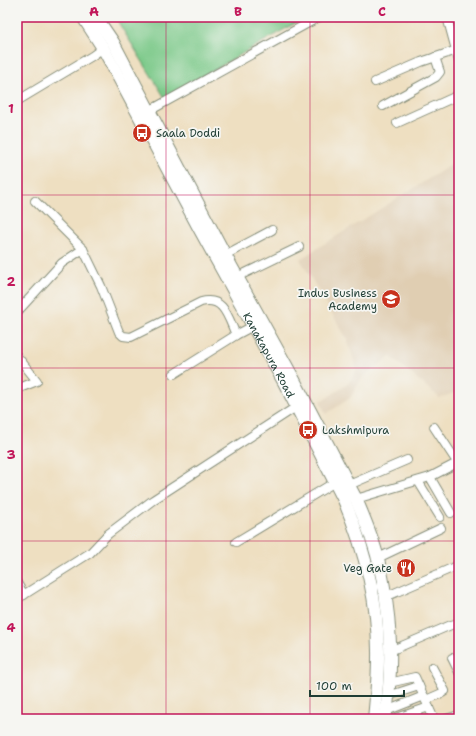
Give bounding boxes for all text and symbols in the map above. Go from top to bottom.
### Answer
text: A [89,3,99,20]
text: B [234,3,242,20]
text: C [378,3,386,20]
text: 1 [8,100,14,117]
bus stop icon: Saala Doddi [131,122,153,144]
place label: Saala Doddi [156,126,220,141]
text: 2 [6,273,16,290]
place label: Indus Business Academy [298,286,377,314]
school or university icon: Indus Business Academy [380,288,402,310]
street label: Kanakapura Road [240,310,298,400]
bus stop icon: Lakshmipura [297,419,319,441]
place label: Lakshmipura [322,423,389,438]
text: 3 [6,446,16,463]
restaurant icon: Veg Gate [395,557,417,579]
place label: Veg Gate [343,561,392,576]
text: 4 [6,619,16,636]
scale bar [310,672,404,698]
text: 100 m [316,678,352,694]

